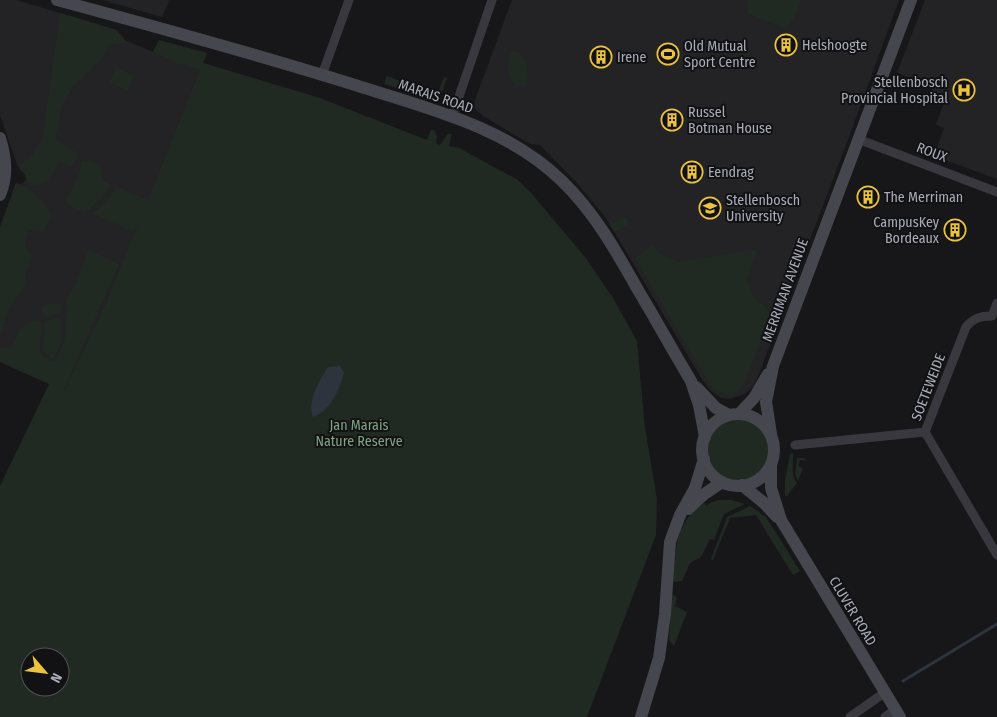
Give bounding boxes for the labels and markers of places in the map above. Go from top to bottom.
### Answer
building icon: Helshoogte [774,33,798,57]
place label: Helshoogte [802,37,867,54]
place label: Old Mutual Sport Centre [684,38,756,71]
sports icon: Old Mutual Sport Centre [656,42,680,66]
building icon: Irene [589,45,613,69]
place label: Irene [617,49,646,66]
place label: Stellenbosch Provincial Hospital [841,74,948,107]
hospital icon: Stellenbosch Provincial Hospital [952,78,976,102]
place label: Russel Botman House [688,104,772,137]
building icon: Russel Botman House [660,108,684,132]
building icon: Eendrag [680,160,704,184]
place label: Eendrag [708,164,754,181]
building icon: The Merriman [856,185,880,209]
place label: The Merriman [884,189,963,206]
place label: Stellenbosch University [726,192,800,225]
school or university icon: Stellenbosch University [698,196,722,220]
place label: CampusKey Bordeaux [873,214,940,247]
building icon: CampusKey Bordeaux [943,218,967,242]

